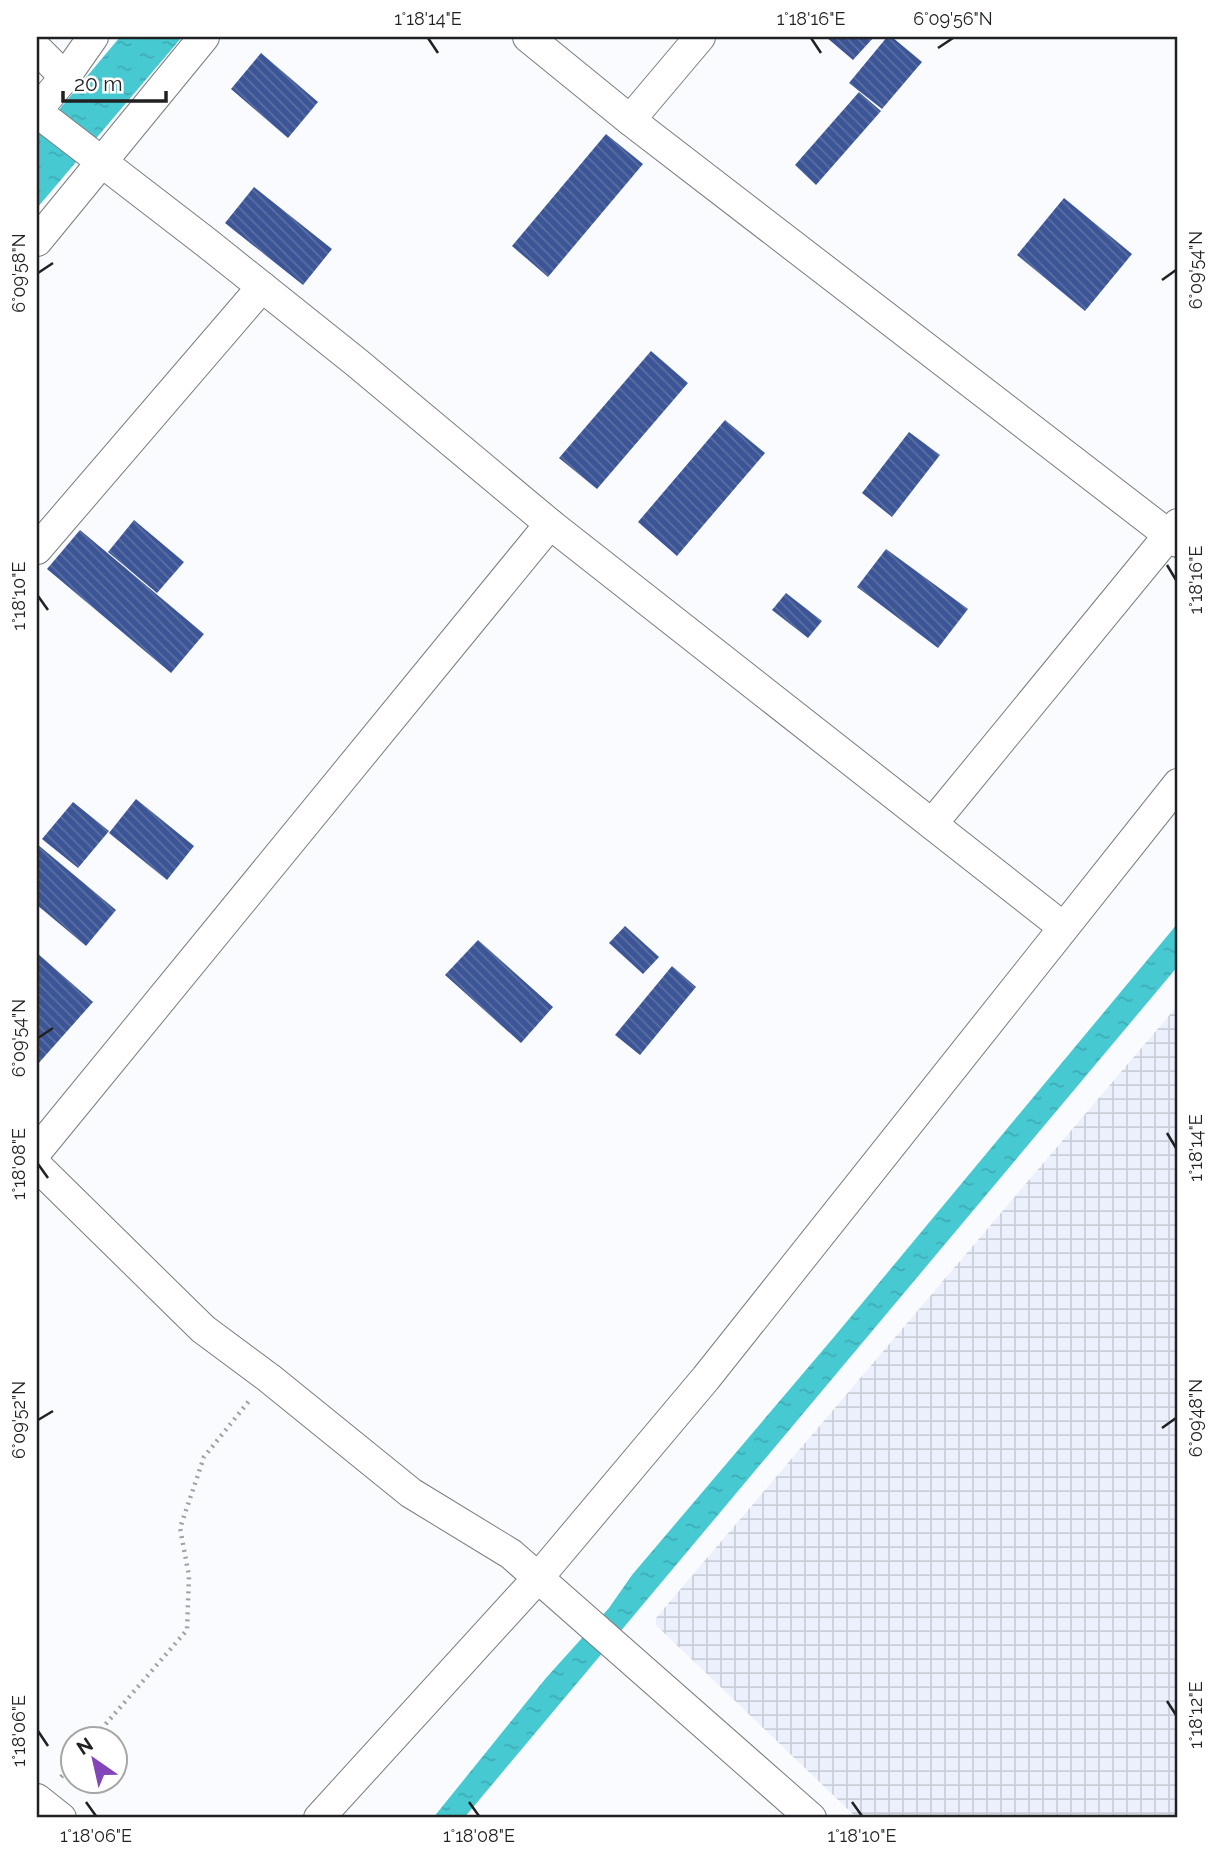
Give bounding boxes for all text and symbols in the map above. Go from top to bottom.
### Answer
text: 1°18'14"E [394,8,462,29]
text: 1°18'16"E [777,8,845,29]
text: 6°09'56"N [913,8,993,29]
scale bar [63,60,166,104]
text: 20 m [74,71,122,96]
text: 6°09'54"N [1185,231,1206,309]
text: 6°09'58"N [8,233,29,313]
text: 1°18'16"E [1185,546,1206,614]
text: 1°18'10"E [8,562,29,630]
text: 6°09'54"N [8,999,29,1077]
text: 1°18'14"E [1185,1114,1206,1182]
text: 1°18'08"E [8,1128,29,1200]
text: 6°09'48"N [1185,1379,1206,1457]
text: 6°09'52"N [8,1381,29,1459]
text: 1°18'12"E [1185,1681,1206,1749]
text: 1°18'06"E [8,1695,29,1767]
north arrow [60,1726,130,1796]
text: N [72,1733,97,1759]
text: 1°18'06"E [60,1825,132,1846]
text: 1°18'08"E [443,1825,515,1846]
text: 1°18'10"E [828,1825,896,1846]

